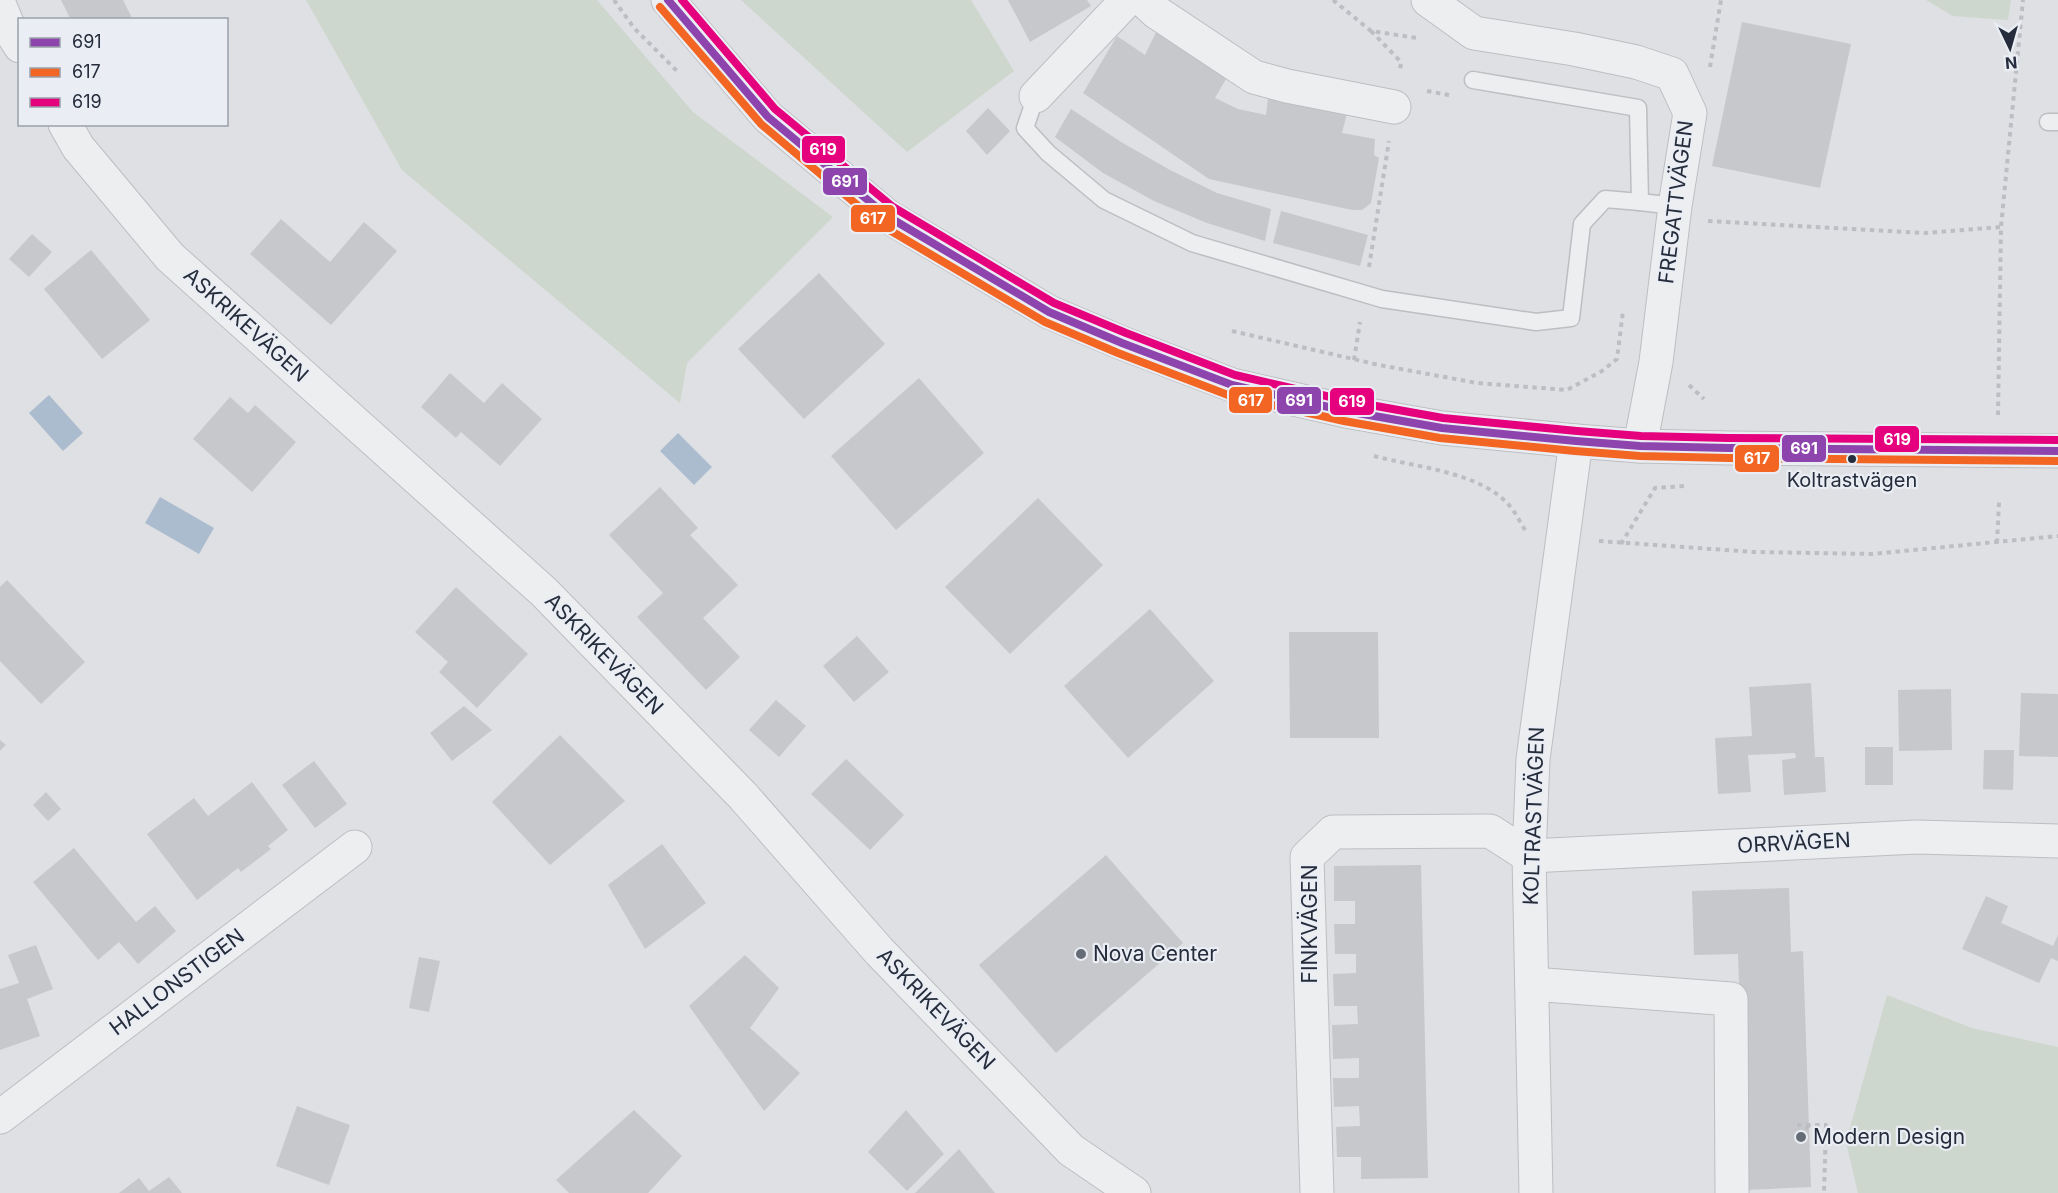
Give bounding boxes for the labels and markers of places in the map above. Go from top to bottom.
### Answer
marker: Koltrastvägen [1846,453,1858,465]
place label: Koltrastvägen [1787,468,1917,492]
place label: Nova Center [1093,941,1217,966]
marker: Nova Center [1074,947,1088,961]
place label: Modern Design [1813,1124,1965,1149]
marker: Modern Design [1794,1130,1808,1144]

